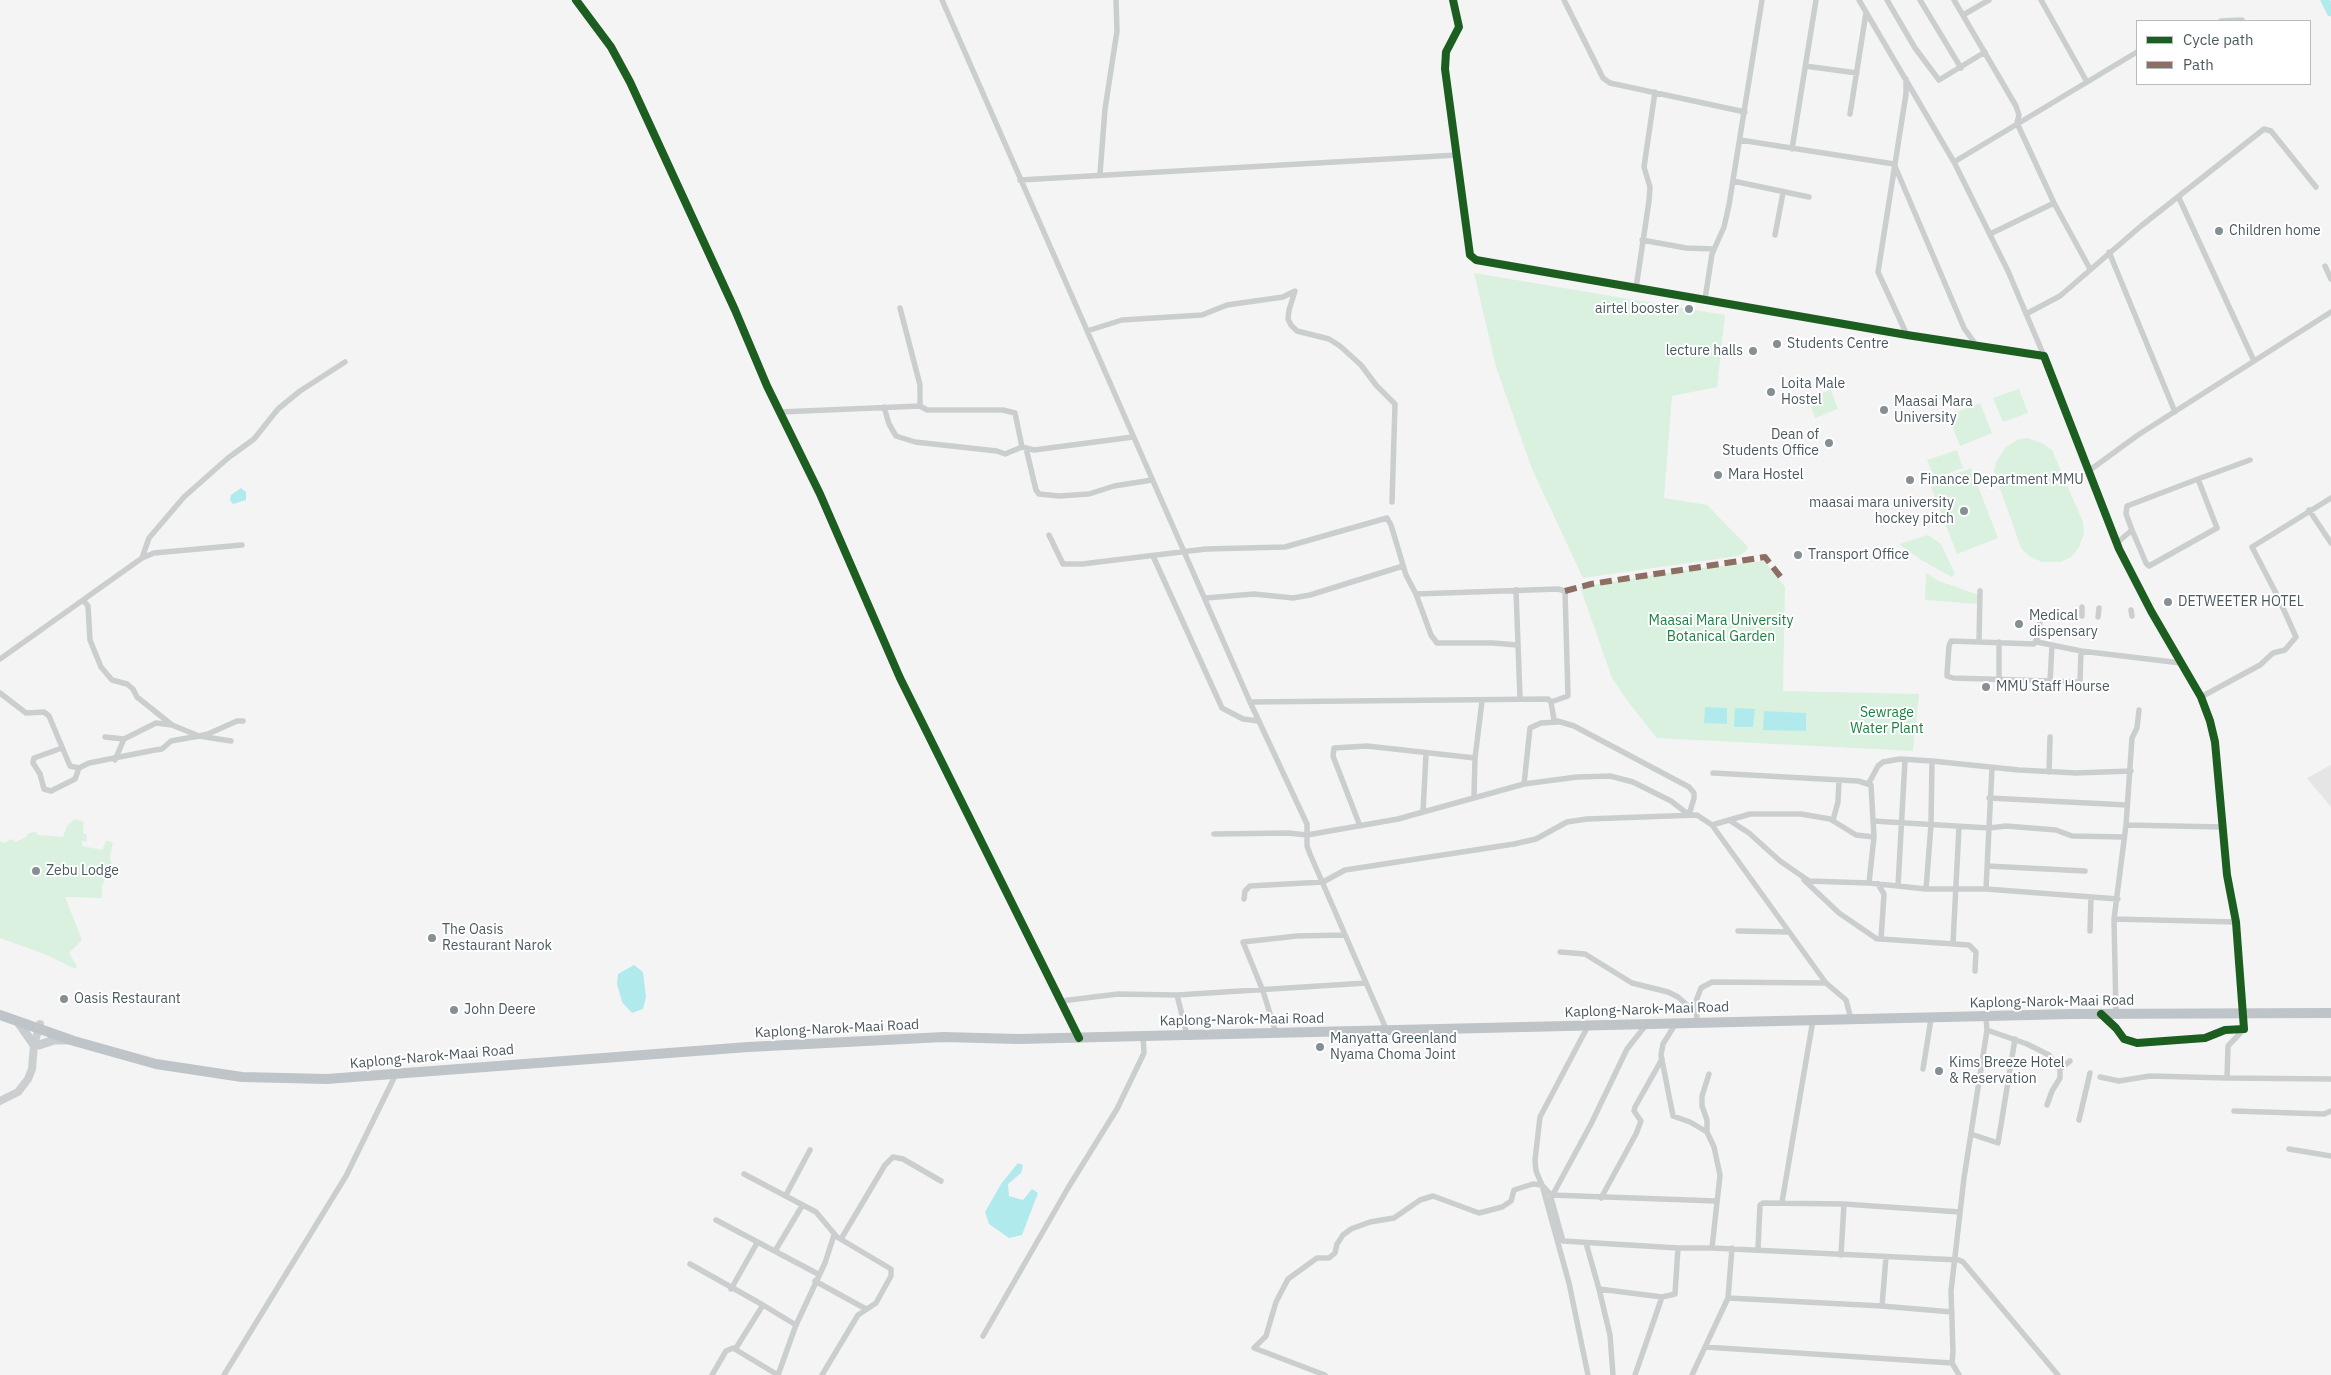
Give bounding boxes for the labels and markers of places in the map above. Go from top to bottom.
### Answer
place label: Children home [2229,223,2321,239]
marker: Children home [2213,225,2225,237]
place label: airtel booster [1595,301,1679,317]
marker: airtel booster [1683,303,1695,315]
place label: Students Centre [1787,336,1889,352]
marker: Students Centre [1771,338,1783,350]
place label: lecture halls [1666,343,1743,359]
marker: lecture halls [1747,345,1759,357]
place label: Loita Male Hostel [1781,376,1845,408]
marker: Loita Male Hostel [1765,386,1777,398]
place label: Maasai Mara University [1894,394,1973,427]
marker: Maasai Mara University [1878,404,1890,416]
place label: Dean of Students Office [1722,427,1819,460]
marker: Dean of Students Office [1823,437,1835,449]
place label: Mara Hostel [1728,467,1804,483]
marker: Mara Hostel [1712,469,1724,481]
place label: Finance Department MMU [1920,472,2084,488]
marker: Finance Department MMU [1904,474,1916,486]
place label: maasai mara university hockey pitch [1809,495,1954,528]
marker: maasai mara university hockey pitch [1958,505,1970,517]
place label: Transport Office [1808,547,1909,563]
marker: Transport Office [1792,549,1804,561]
place label: DETWEETER HOTEL [2178,594,2304,610]
marker: DETWEETER HOTEL [2162,596,2174,608]
place label: Medical dispensary [2029,608,2098,640]
marker: Medical dispensary [2013,618,2025,630]
place label: MMU Staff Hourse [1996,679,2110,695]
marker: MMU Staff Hourse [1980,681,1992,693]
place label: Zebu Lodge [46,863,119,879]
marker: Zebu Lodge [30,865,42,877]
place label: The Oasis Restaurant Narok [442,922,552,954]
marker: The Oasis Restaurant Narok [426,932,438,944]
place label: Oasis Restaurant [74,991,181,1007]
marker: Oasis Restaurant [58,993,70,1005]
place label: John Deere [464,1002,536,1018]
marker: John Deere [448,1004,460,1016]
place label: Manyatta Greenland Nyama Choma Joint [1330,1031,1457,1064]
marker: Manyatta Greenland Nyama Choma Joint [1314,1041,1326,1053]
place label: Kims Breeze Hotel & Reservation [1949,1055,2065,1088]
marker: Kims Breeze Hotel & Reservation [1933,1065,1945,1077]

